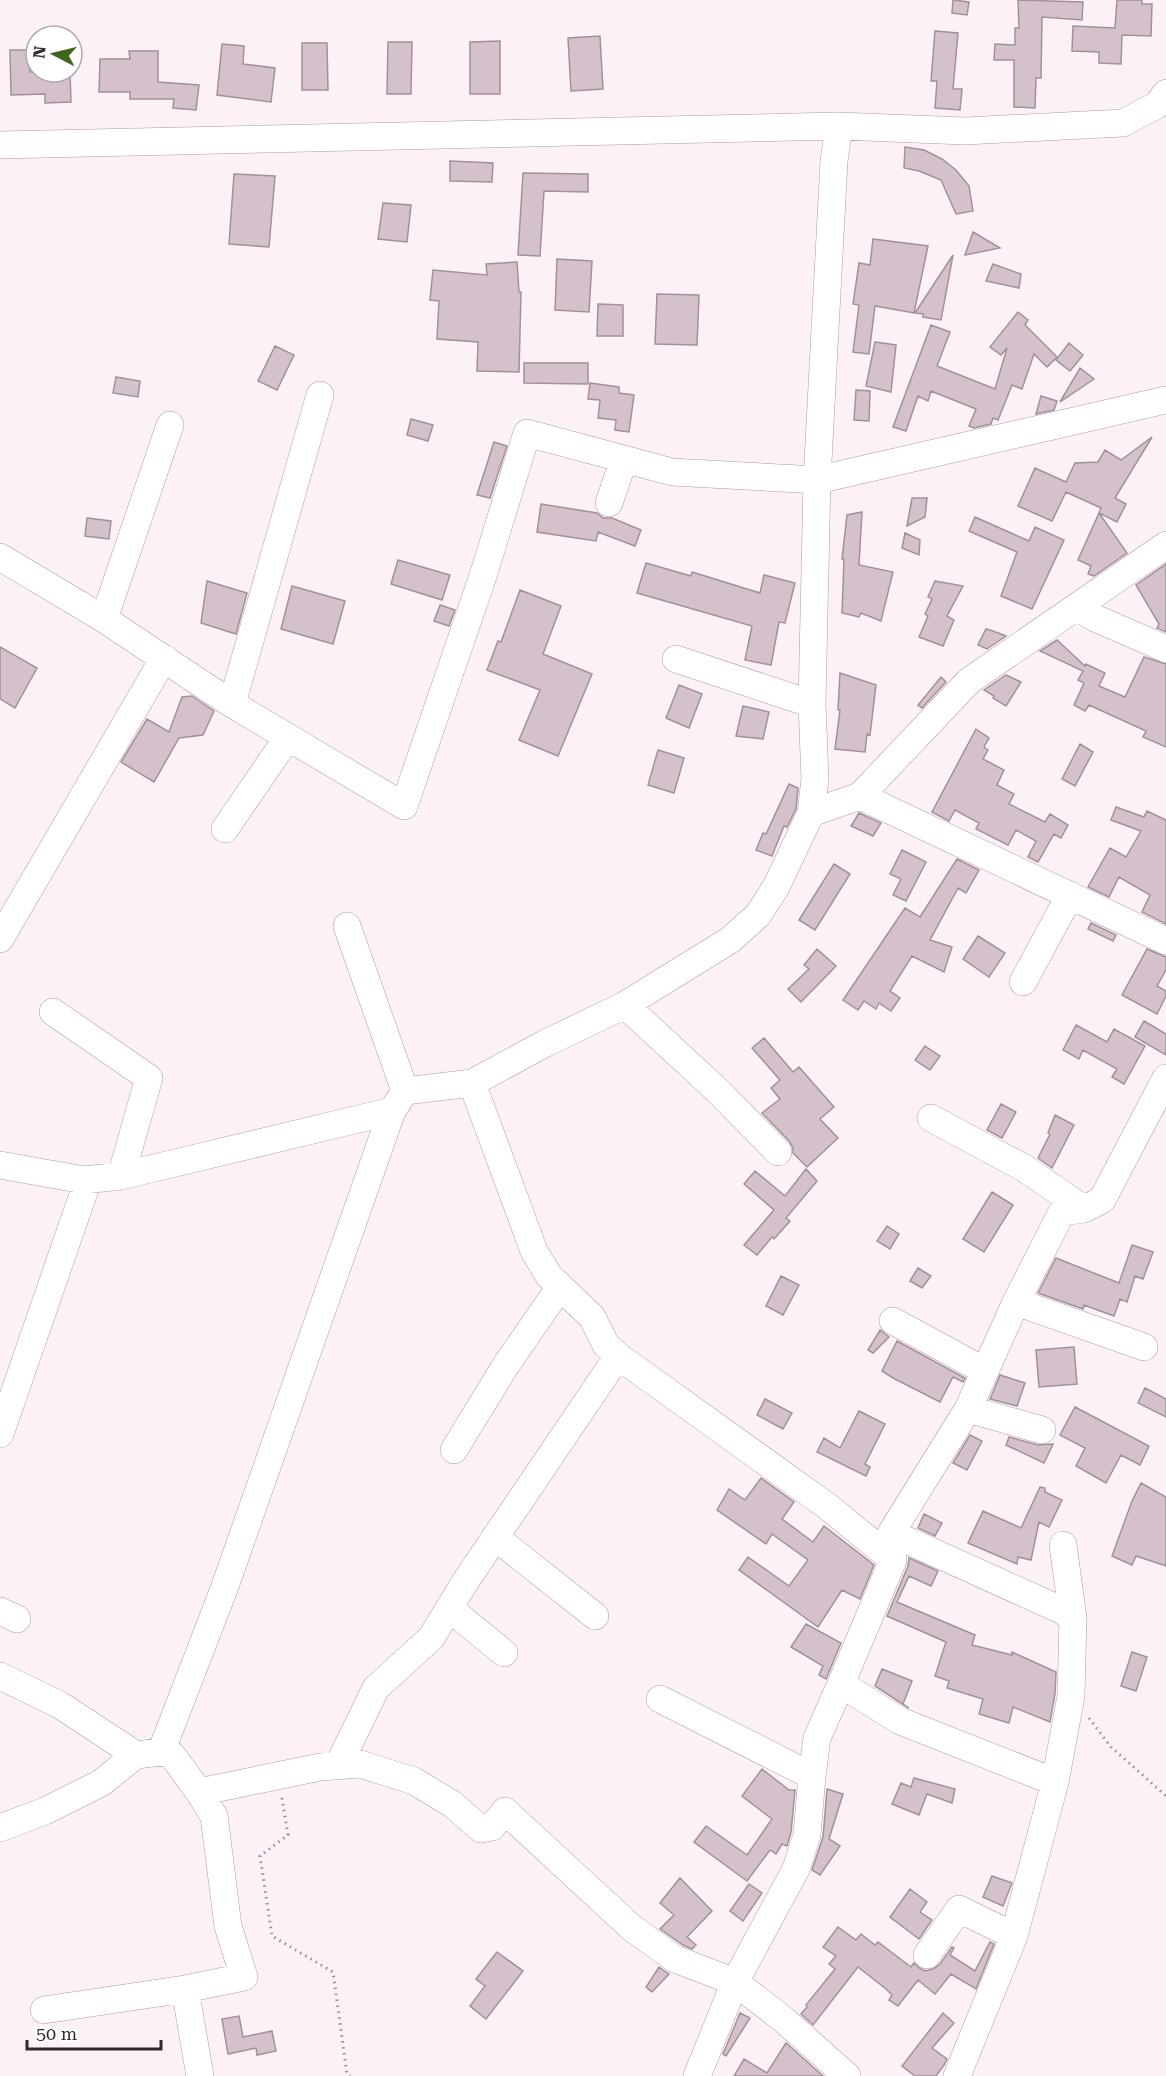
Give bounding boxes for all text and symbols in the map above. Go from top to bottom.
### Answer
north arrow [24,24,84,84]
text: N [29,45,50,60]
scale bar [27,2013,160,2051]
text: 50 m [36,2023,77,2044]

